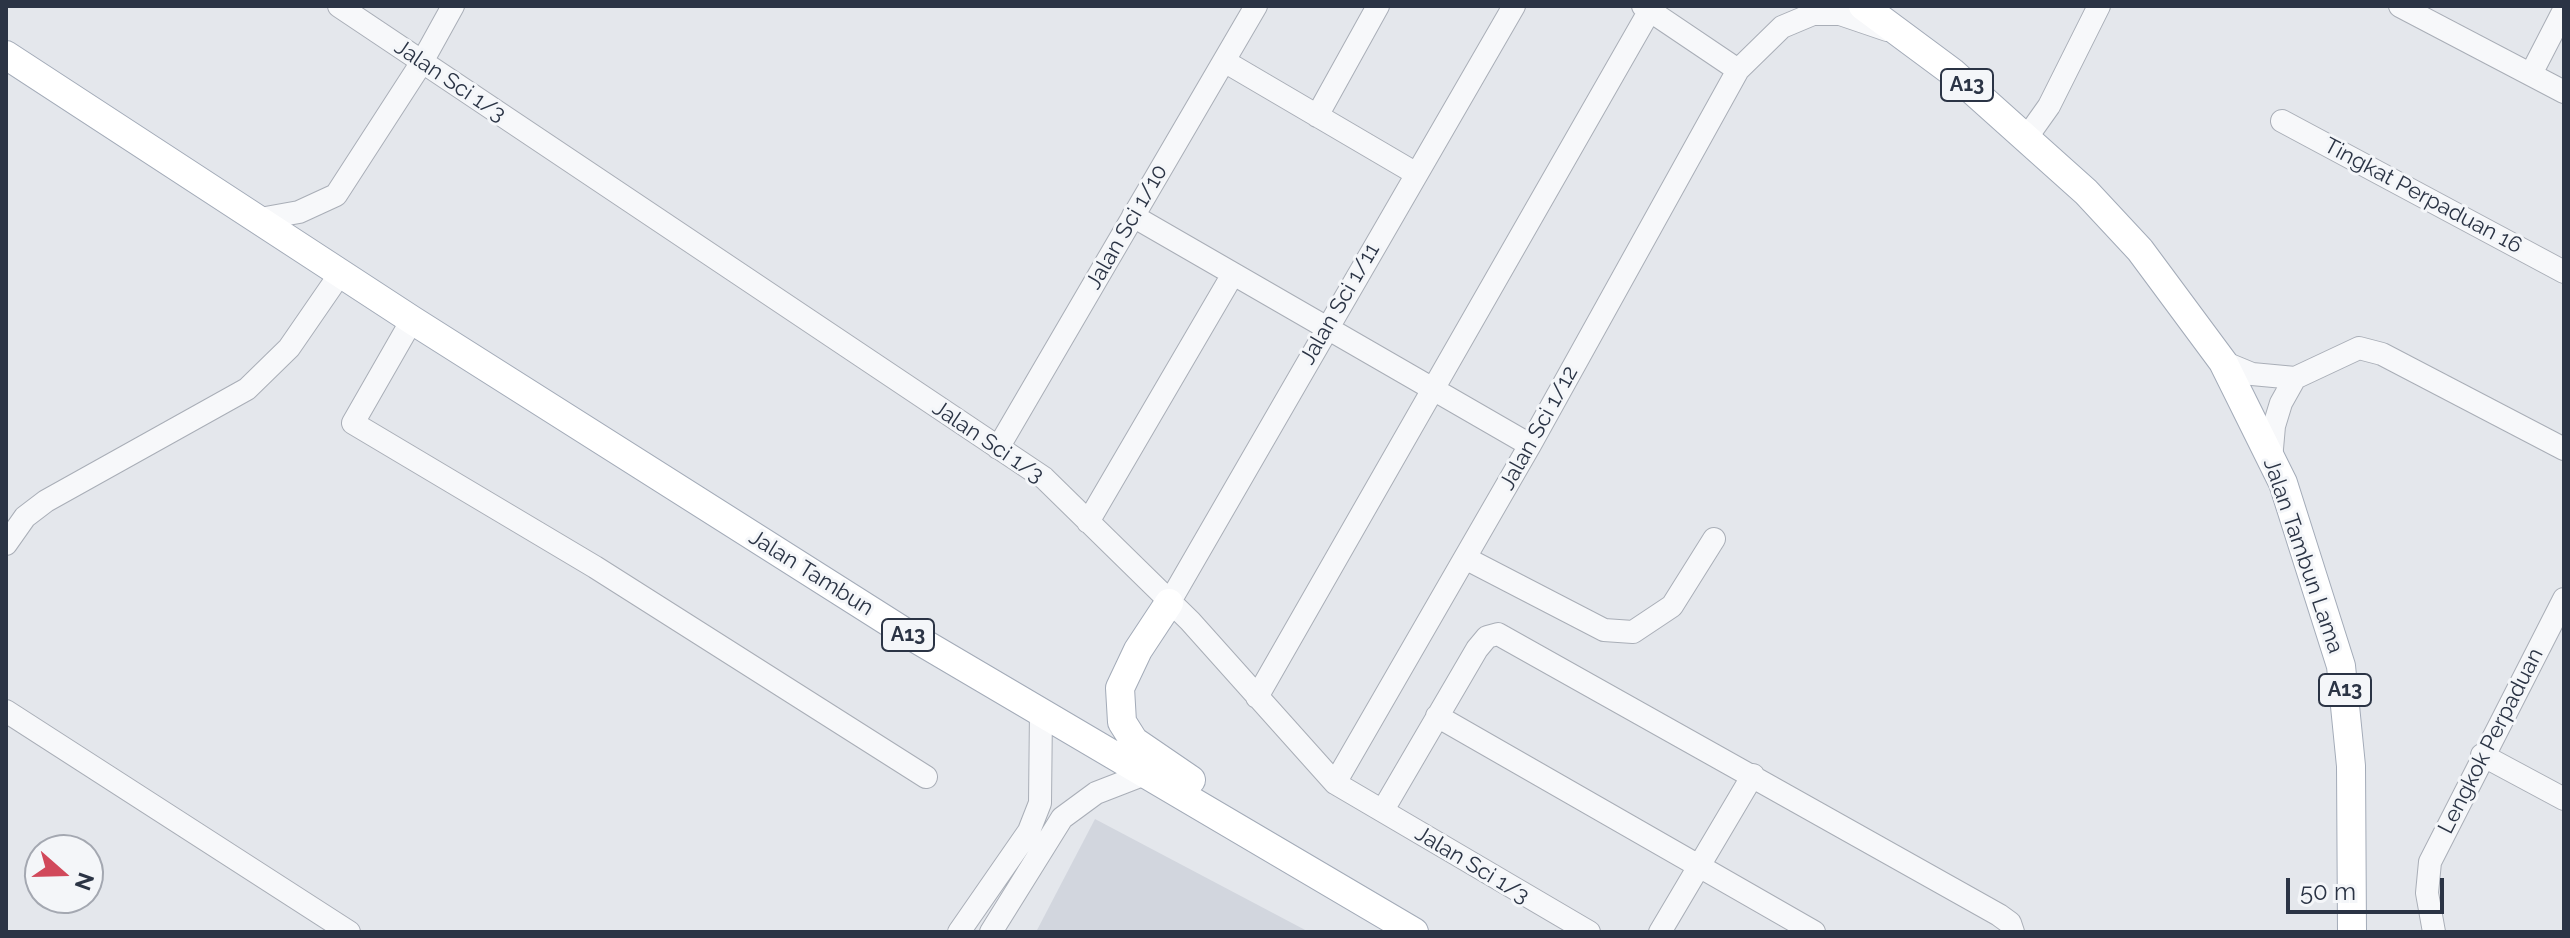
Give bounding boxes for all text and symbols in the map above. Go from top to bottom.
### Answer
street label: Jalan Sci 1/3 [389,34,511,128]
road number: A13 [1941,69,1993,101]
street label: Tingkat Perpaduan 16 [2319,133,2527,259]
street label: Jalan Sci 1/10 [1081,160,1173,294]
street label: Jalan Sci 1/11 [1295,239,1385,369]
street label: Jalan Sci 1/12 [1494,361,1584,495]
street label: Jalan Sci 1/3 [927,395,1049,489]
street label: Jalan Tambun Lama [2257,455,2349,657]
street label: Jalan Tambun [744,524,878,622]
road number: A13 [882,619,934,651]
street label: Lengkok Perpaduan [2433,644,2549,838]
road number: A13 [2319,674,2371,706]
street label: Jalan Sci 1/3 [1410,821,1534,909]
north arrow [24,834,104,914]
scale bar [2290,862,2448,912]
text: N [70,869,100,894]
text: 50 m [2300,877,2356,906]

